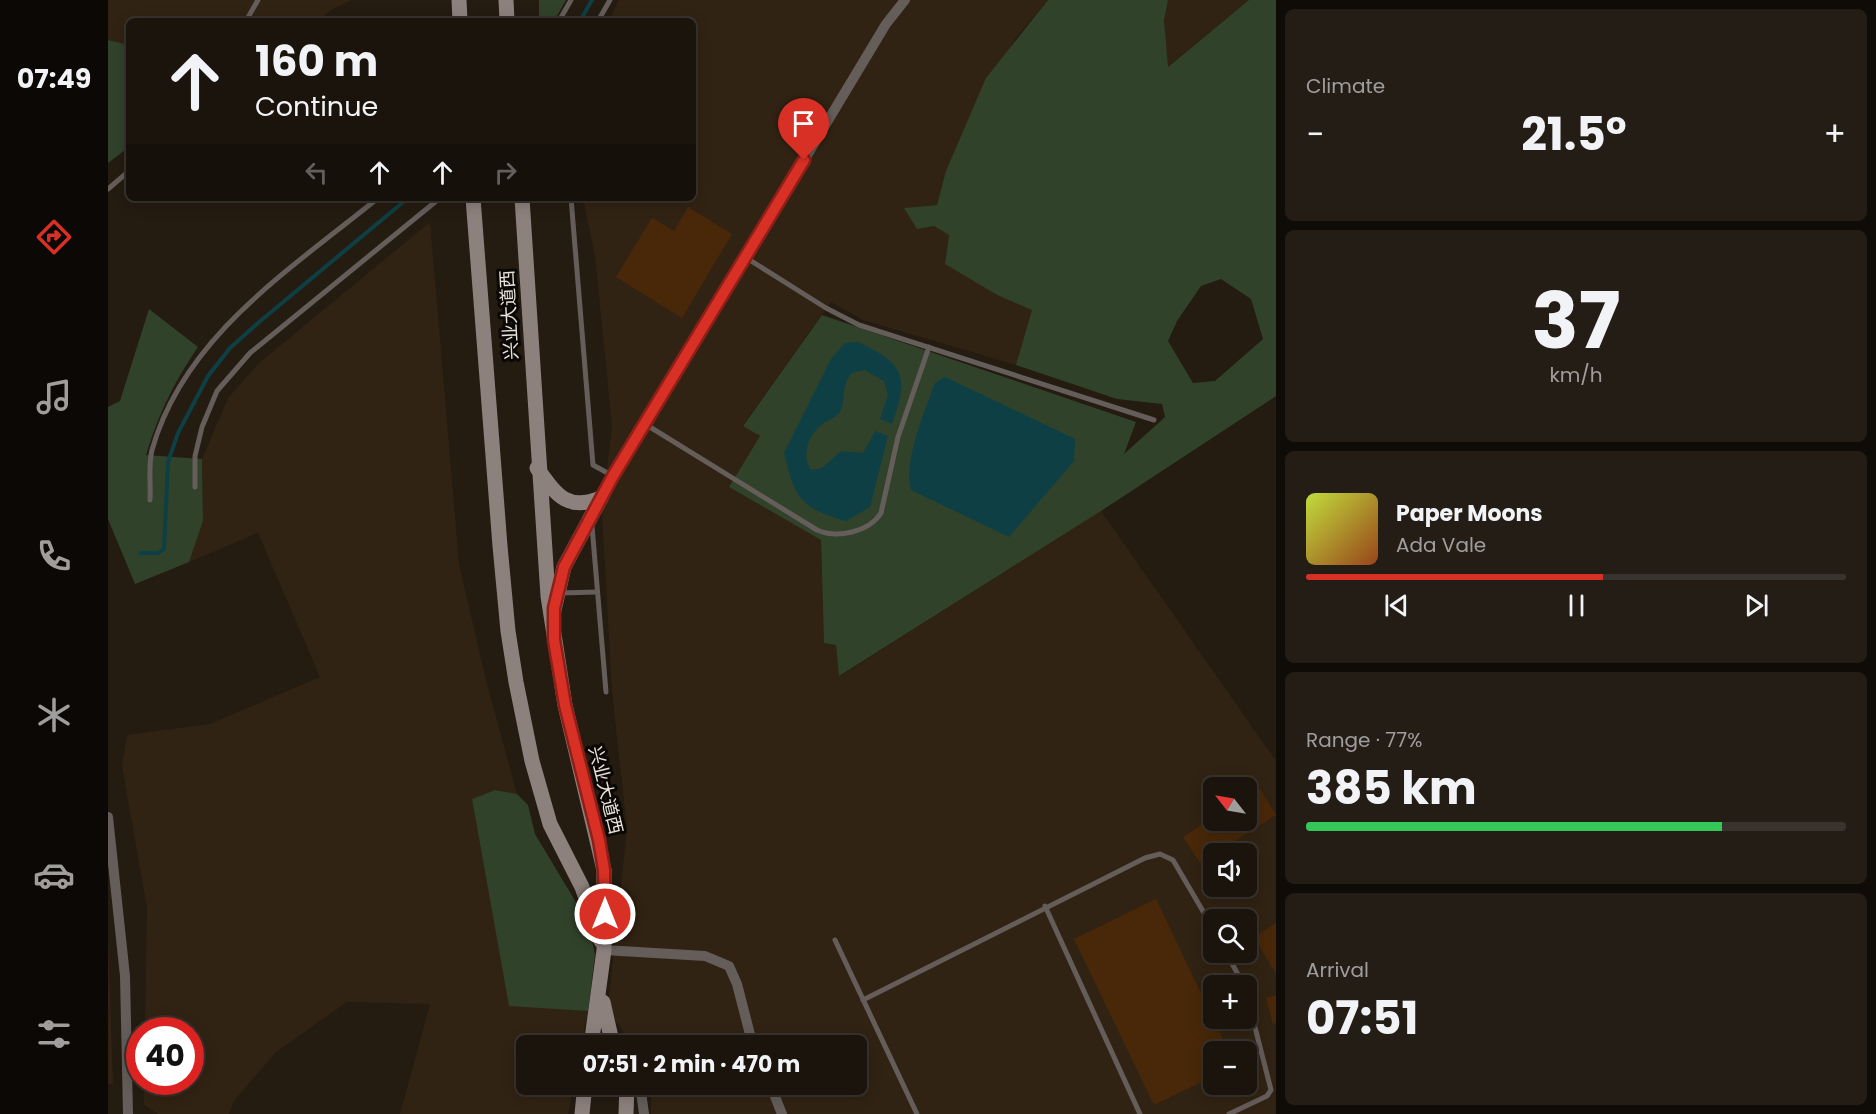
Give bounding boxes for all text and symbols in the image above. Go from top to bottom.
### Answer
text: 160 m [255,32,378,91]
icon: ahead [156,42,234,120]
text: 07:49 [17,60,91,97]
text: Climate [1306,72,1385,100]
text: Continue [255,88,378,125]
pin [778,98,829,160]
text: 21.5° [1521,103,1627,166]
icon: arrive [787,107,820,140]
text: − [1306,111,1324,158]
text: + [1823,111,1846,158]
icon: left [300,156,333,189]
icon: ahead [363,156,396,189]
icon: ahead [426,156,459,189]
icon: right [489,156,522,189]
icon: directions [33,216,75,258]
text: 37 [1532,266,1620,375]
street label: 兴业大道西 [494,269,524,361]
text: km/h [1549,361,1603,389]
icon: music [33,376,75,418]
text: Paper Moons [1396,498,1543,529]
text: Ada Vale [1396,531,1486,559]
icon: phone [33,535,75,577]
icon: previous [1380,589,1413,622]
icon: pause [1560,589,1593,622]
icon: next [1740,589,1773,622]
icon: climate [33,694,75,736]
text: Range · 77% [1306,726,1422,754]
street label: 兴业大道西 [583,743,629,837]
text: 385 km [1306,757,1477,820]
north arrow [1203,777,1257,831]
map controls [1203,777,1257,1095]
button: sound [1203,843,1257,897]
icon: car [33,854,75,896]
position arrow [573,882,637,946]
button: search [1203,909,1257,963]
text: Arrival [1306,956,1369,984]
button: + [1203,975,1257,1029]
text: 07:51 [1306,987,1418,1050]
icon: filters [33,1013,75,1055]
speed limit sign: 40 [126,1017,204,1095]
button: − [1203,1041,1257,1095]
text: 07:51 · 2 min · 470 m [583,1049,800,1080]

